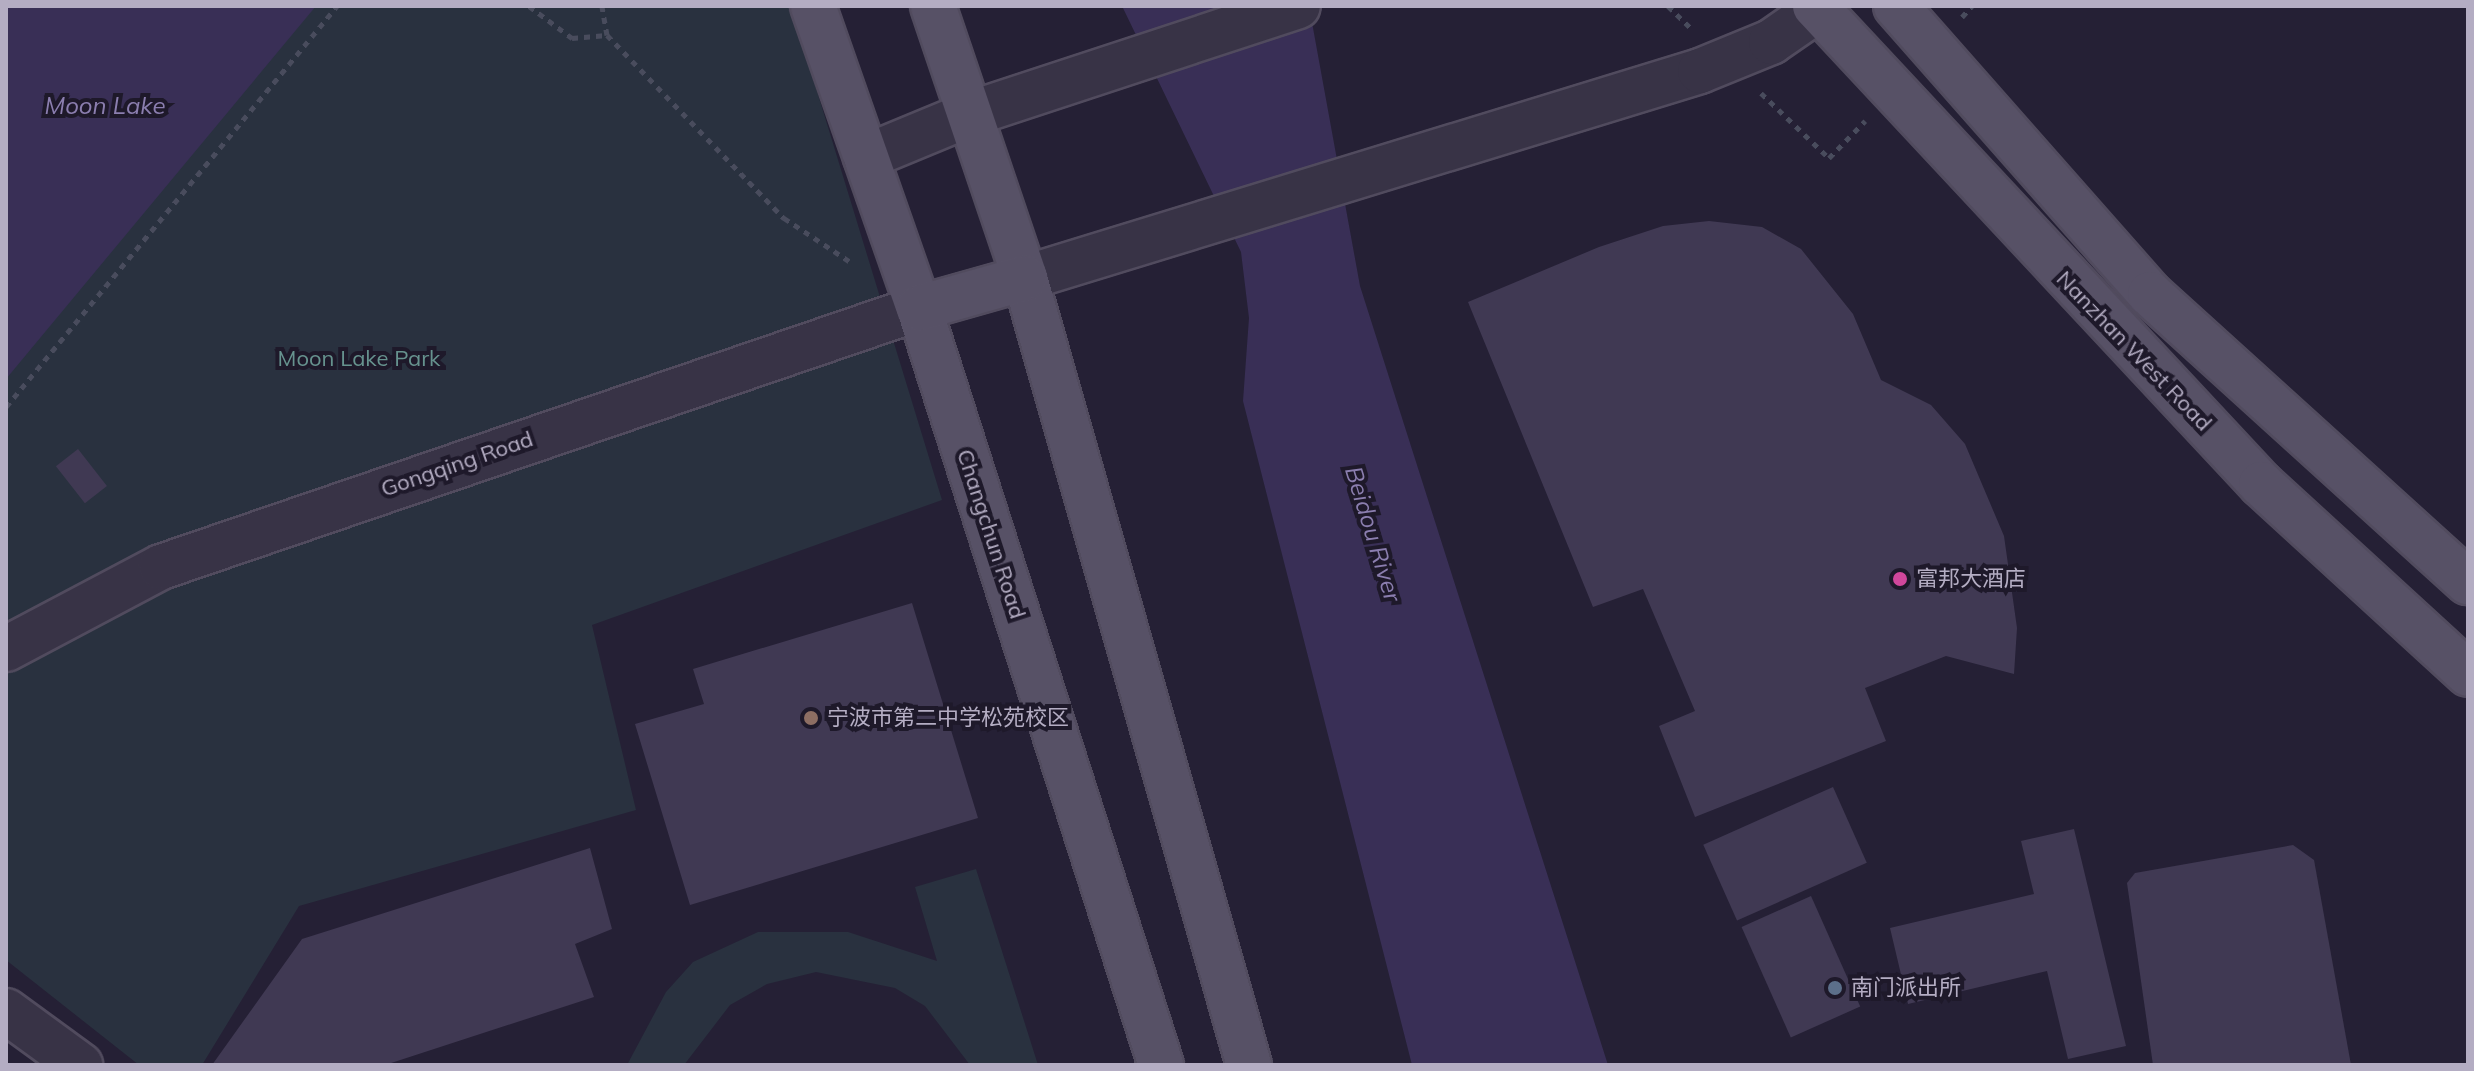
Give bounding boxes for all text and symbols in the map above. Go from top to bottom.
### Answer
water label: Moon Lake [45,92,165,120]
street label: Nanzhan West Road [2051,266,2217,436]
park label: Moon Lake Park [278,346,440,372]
street label: Gongqing Road [377,426,537,502]
street label: Changchun Road [951,446,1031,622]
water label: Beidou River [1339,463,1407,605]
place label: 富邦大酒店 [1916,566,2026,592]
marker: 富邦大酒店 [1891,570,1909,588]
place label: 宁波市第二中学松苑校区 [827,705,1069,731]
marker: 宁波市第二中学松苑校区 [802,709,820,727]
place label: 南门派出所 [1851,975,1961,1001]
marker: 南门派出所 [1826,979,1844,997]

